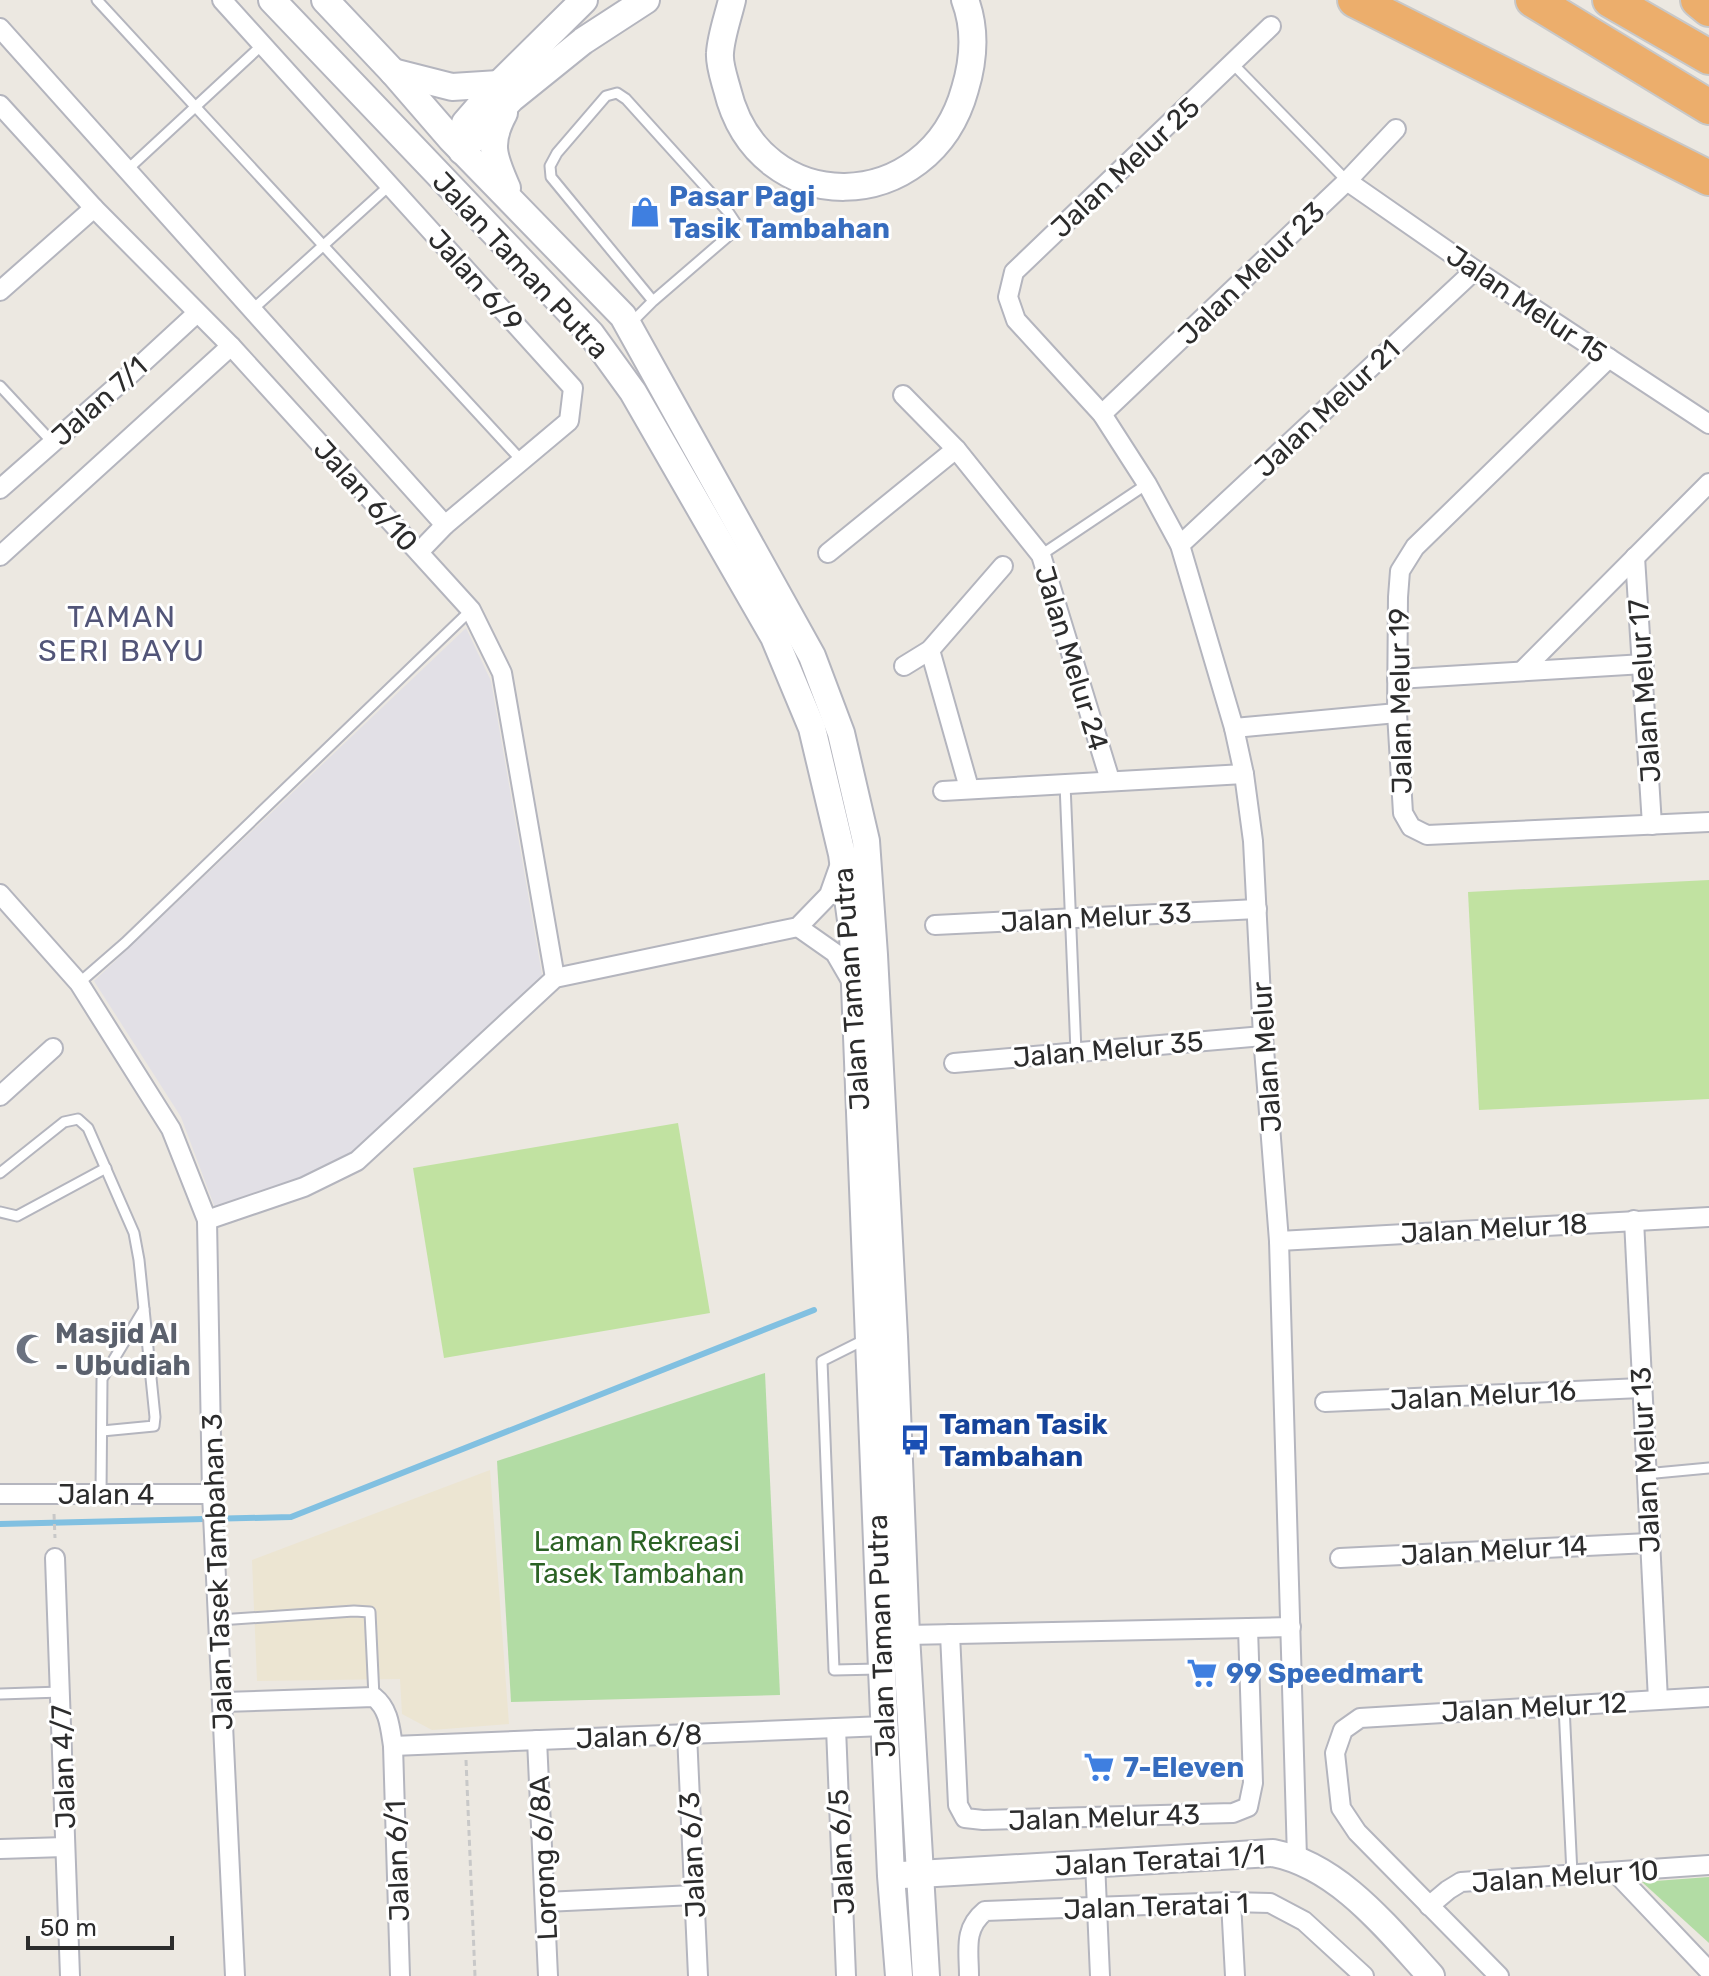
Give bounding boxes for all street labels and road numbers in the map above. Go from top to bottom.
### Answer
street label: Jalan Melur 25 [1044,90,1206,244]
street label: Jalan Taman Putra [426,165,616,366]
street label: Jalan Melur 23 [1171,195,1331,352]
street label: Jalan 6/9 [421,222,530,338]
street label: Jalan Melur 15 [1440,239,1613,370]
street label: Jalan Melur 21 [1248,333,1407,484]
street label: Jalan 7/1 [45,350,154,453]
street label: Jalan 6/10 [307,433,424,558]
street label: Jalan Melur 24 [1028,562,1115,754]
street label: Jalan Melur 17 [1622,598,1667,784]
street label: Jalan Melur 19 [1382,608,1419,794]
street label: Jalan Taman Putra [827,866,876,1112]
street label: Jalan Melur 33 [1000,896,1192,939]
street label: Jalan Melur [1245,980,1288,1134]
street label: Jalan Melur 35 [1011,1025,1205,1074]
street label: Jalan Melur 18 [1400,1207,1588,1250]
street label: Jalan Melur 13 [1624,1366,1667,1554]
street label: Jalan Melur 16 [1389,1374,1577,1417]
street label: Jalan Tasek Tambahan 3 [195,1413,240,1731]
street label: Jalan 4 [58,1478,154,1511]
street label: Jalan Taman Putra [861,1514,902,1758]
street label: Jalan Melur 14 [1400,1529,1588,1572]
street label: Jalan Melur 12 [1440,1686,1628,1729]
street label: Jalan 4/7 [45,1704,82,1830]
street label: Jalan 6/8 [575,1718,703,1755]
street label: Lorong 6/8A [523,1775,564,1941]
street label: Jalan 6/5 [822,1788,861,1916]
street label: Jalan 6/3 [673,1791,712,1919]
street label: Jalan Melur 43 [1008,1798,1200,1837]
street label: Jalan 6/1 [379,1800,416,1922]
street label: Jalan Teratai 1/1 [1054,1839,1266,1882]
street label: Jalan Melur 10 [1470,1854,1660,1899]
street label: Jalan Teratai 1 [1063,1887,1249,1926]

